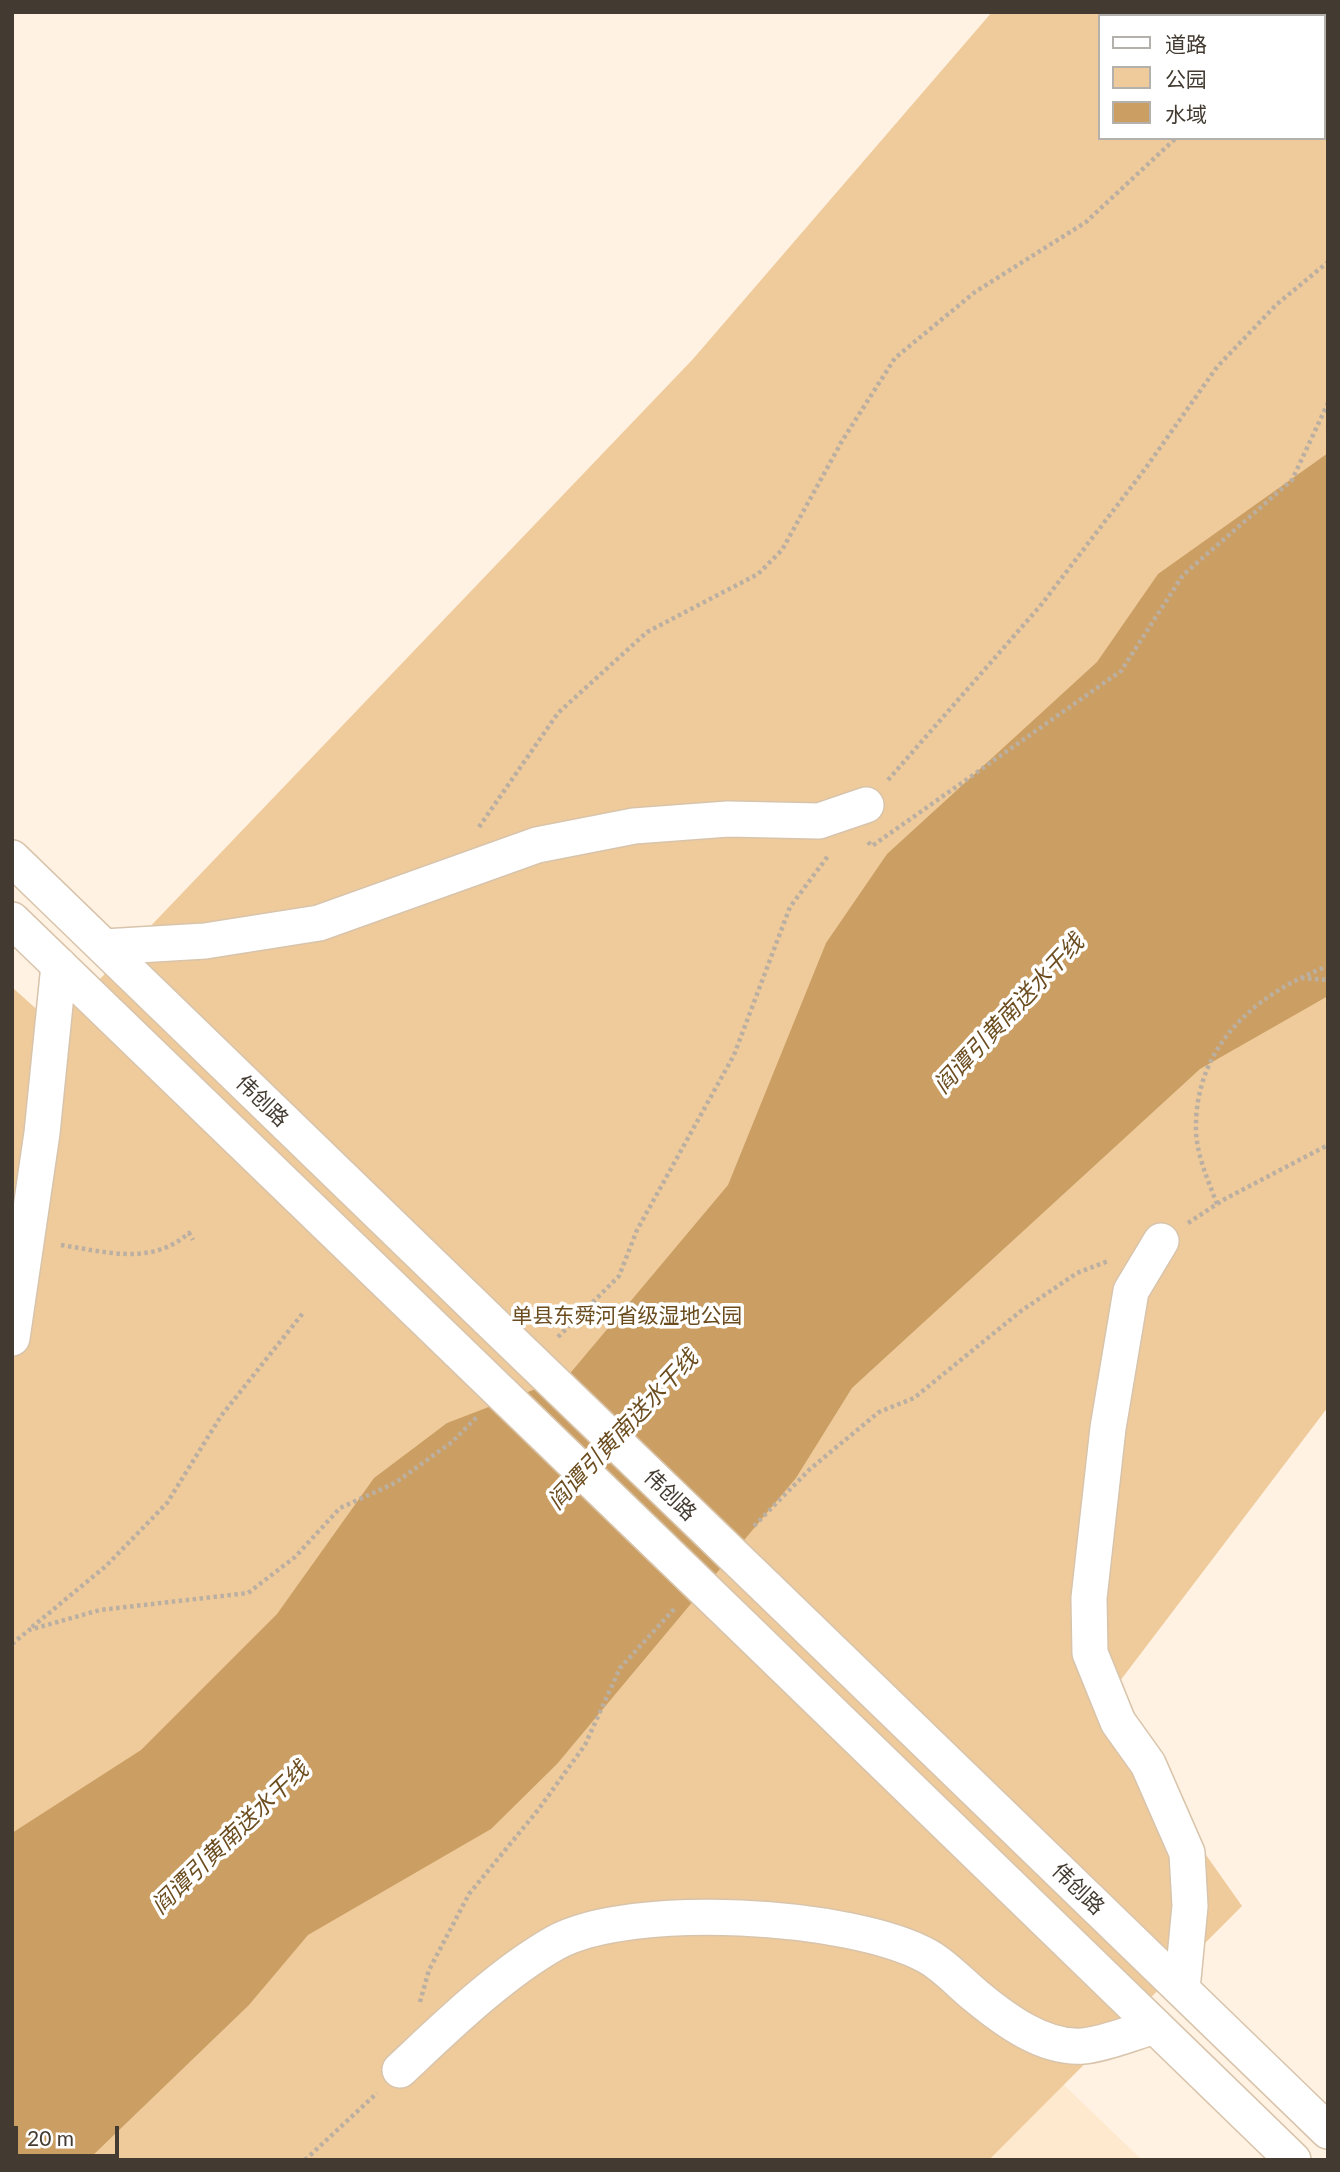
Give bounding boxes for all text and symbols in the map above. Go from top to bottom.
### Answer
legend [1098,14,1326,140]
text: 道路 [1165,31,1207,56]
text: 公园 [1165,66,1207,91]
text: 水域 [1165,101,1207,126]
water label: 阎谭引黄南送水干线 [928,929,1090,1099]
street label: 伟创路 [231,1070,293,1132]
park label: 单县东舜河省级湿地公园 [512,1303,742,1329]
water label: 阎谭引黄南送水干线 [542,1345,704,1515]
street label: 伟创路 [639,1464,701,1526]
water label: 阎谭引黄南送水干线 [146,1756,314,1920]
street label: 伟创路 [1047,1858,1109,1920]
scale bar [18,2112,122,2156]
text: 20 m [27,2125,74,2150]

